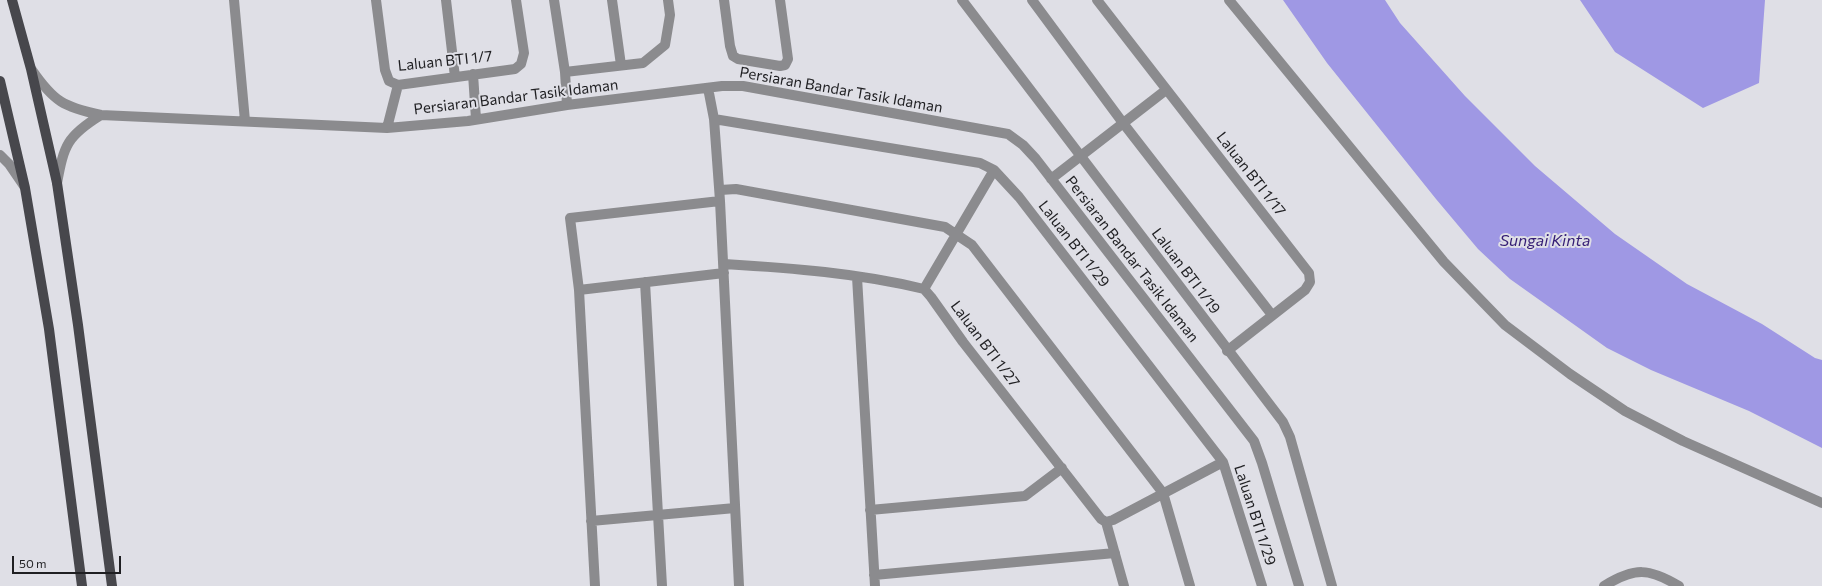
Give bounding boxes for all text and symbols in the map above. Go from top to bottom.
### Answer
street label: Laluan BTI 1/7 [397,47,493,75]
street label: Persiaran Bandar Tasik Idaman [738,63,944,117]
street label: Persiaran Bandar Tasik Idaman [413,76,619,118]
street label: Laluan BTI 1/17 [1213,128,1289,220]
street label: Persiaran Bandar Tasik Idaman [1061,172,1203,346]
street label: Laluan BTI 1/29 [1035,197,1113,291]
street label: Laluan BTI 1/19 [1148,225,1224,317]
water label: Sungai Kinta [1500,231,1590,251]
street label: Laluan BTI 1/27 [947,297,1023,391]
street label: Laluan BTI 1/29 [1230,462,1280,568]
scale bar [14,548,123,574]
text: 50 m [19,556,47,570]

